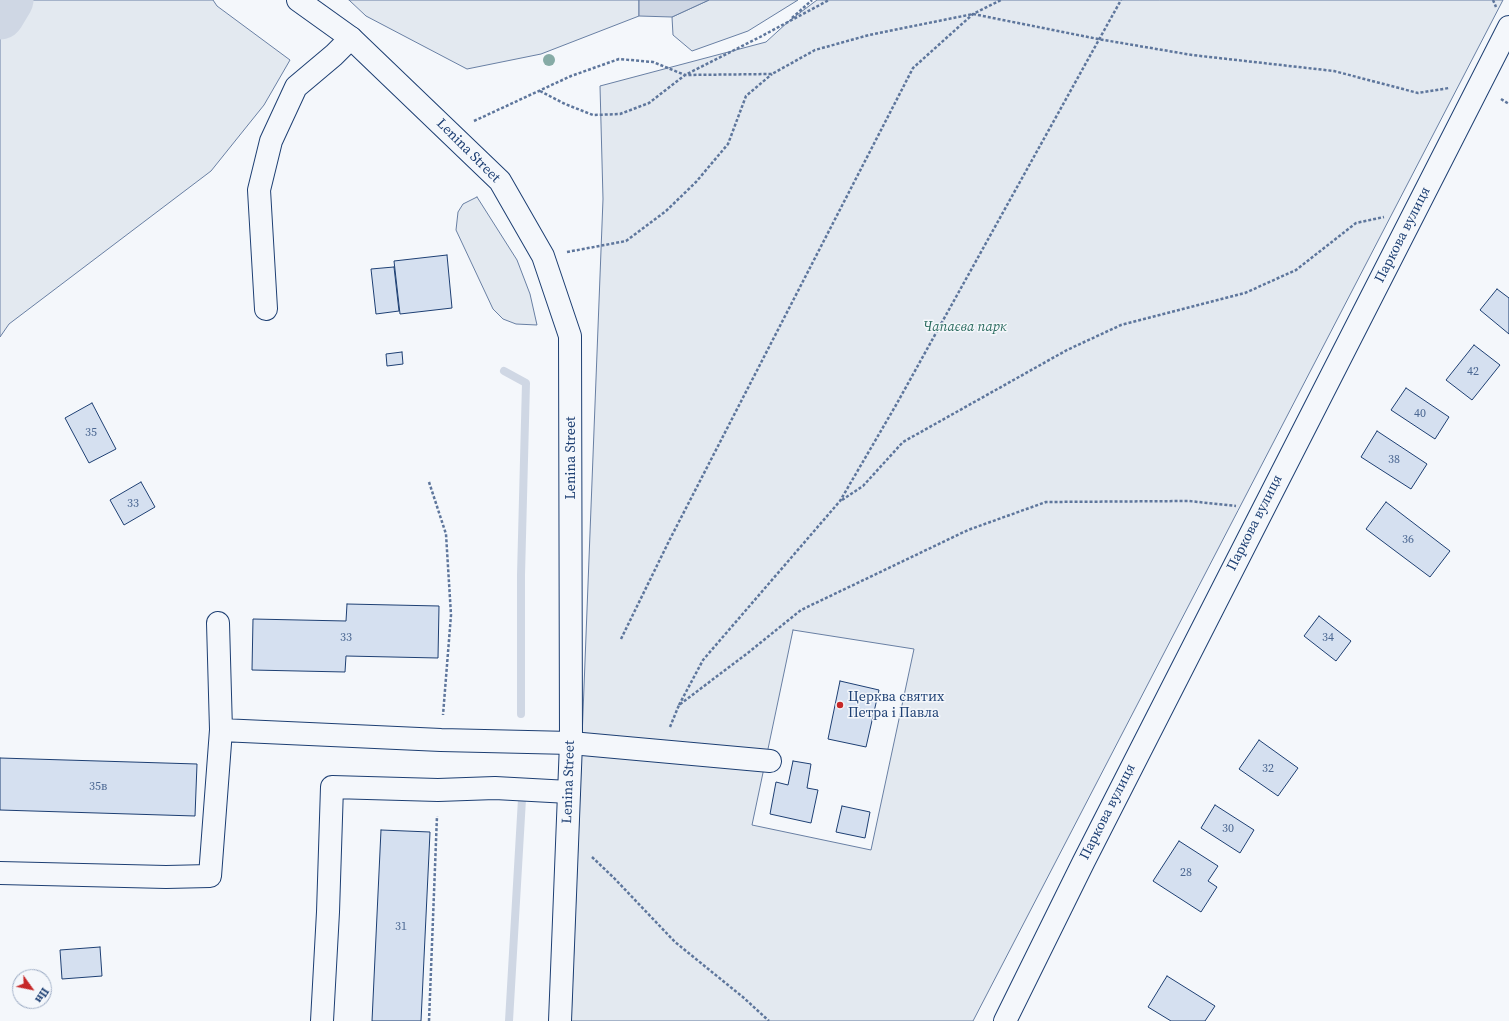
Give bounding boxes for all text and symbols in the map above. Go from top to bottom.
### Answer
street label: Lenina Street [433,116,503,186]
street label: Паркова вулиця [1372,184,1434,286]
park label: Чапаєва парк [923,319,1007,335]
house number: 42 [1467,365,1479,379]
house number: 40 [1414,407,1426,421]
street label: Lenina Street [563,416,579,500]
house number: 35 [85,426,97,440]
house number: 38 [1388,453,1400,467]
street label: Паркова вулиця [1224,472,1286,574]
house number: 33 [127,497,139,511]
house number: 36 [1402,533,1414,547]
house number: 33 [340,631,352,645]
house number: 34 [1322,631,1334,645]
place label: Церква святих Петра і Павла [848,689,944,722]
marker: Церква святих Петра і Павла [835,700,845,710]
street label: Lenina Street [559,740,579,824]
street label: Паркова вулиця [1077,761,1139,863]
house number: 32 [1262,762,1274,776]
house number: 35в [89,780,107,794]
house number: 30 [1222,822,1234,836]
house number: 28 [1180,866,1192,880]
house number: 31 [395,920,407,934]
north arrow [12,969,52,1009]
text: Пн [31,985,52,1006]

